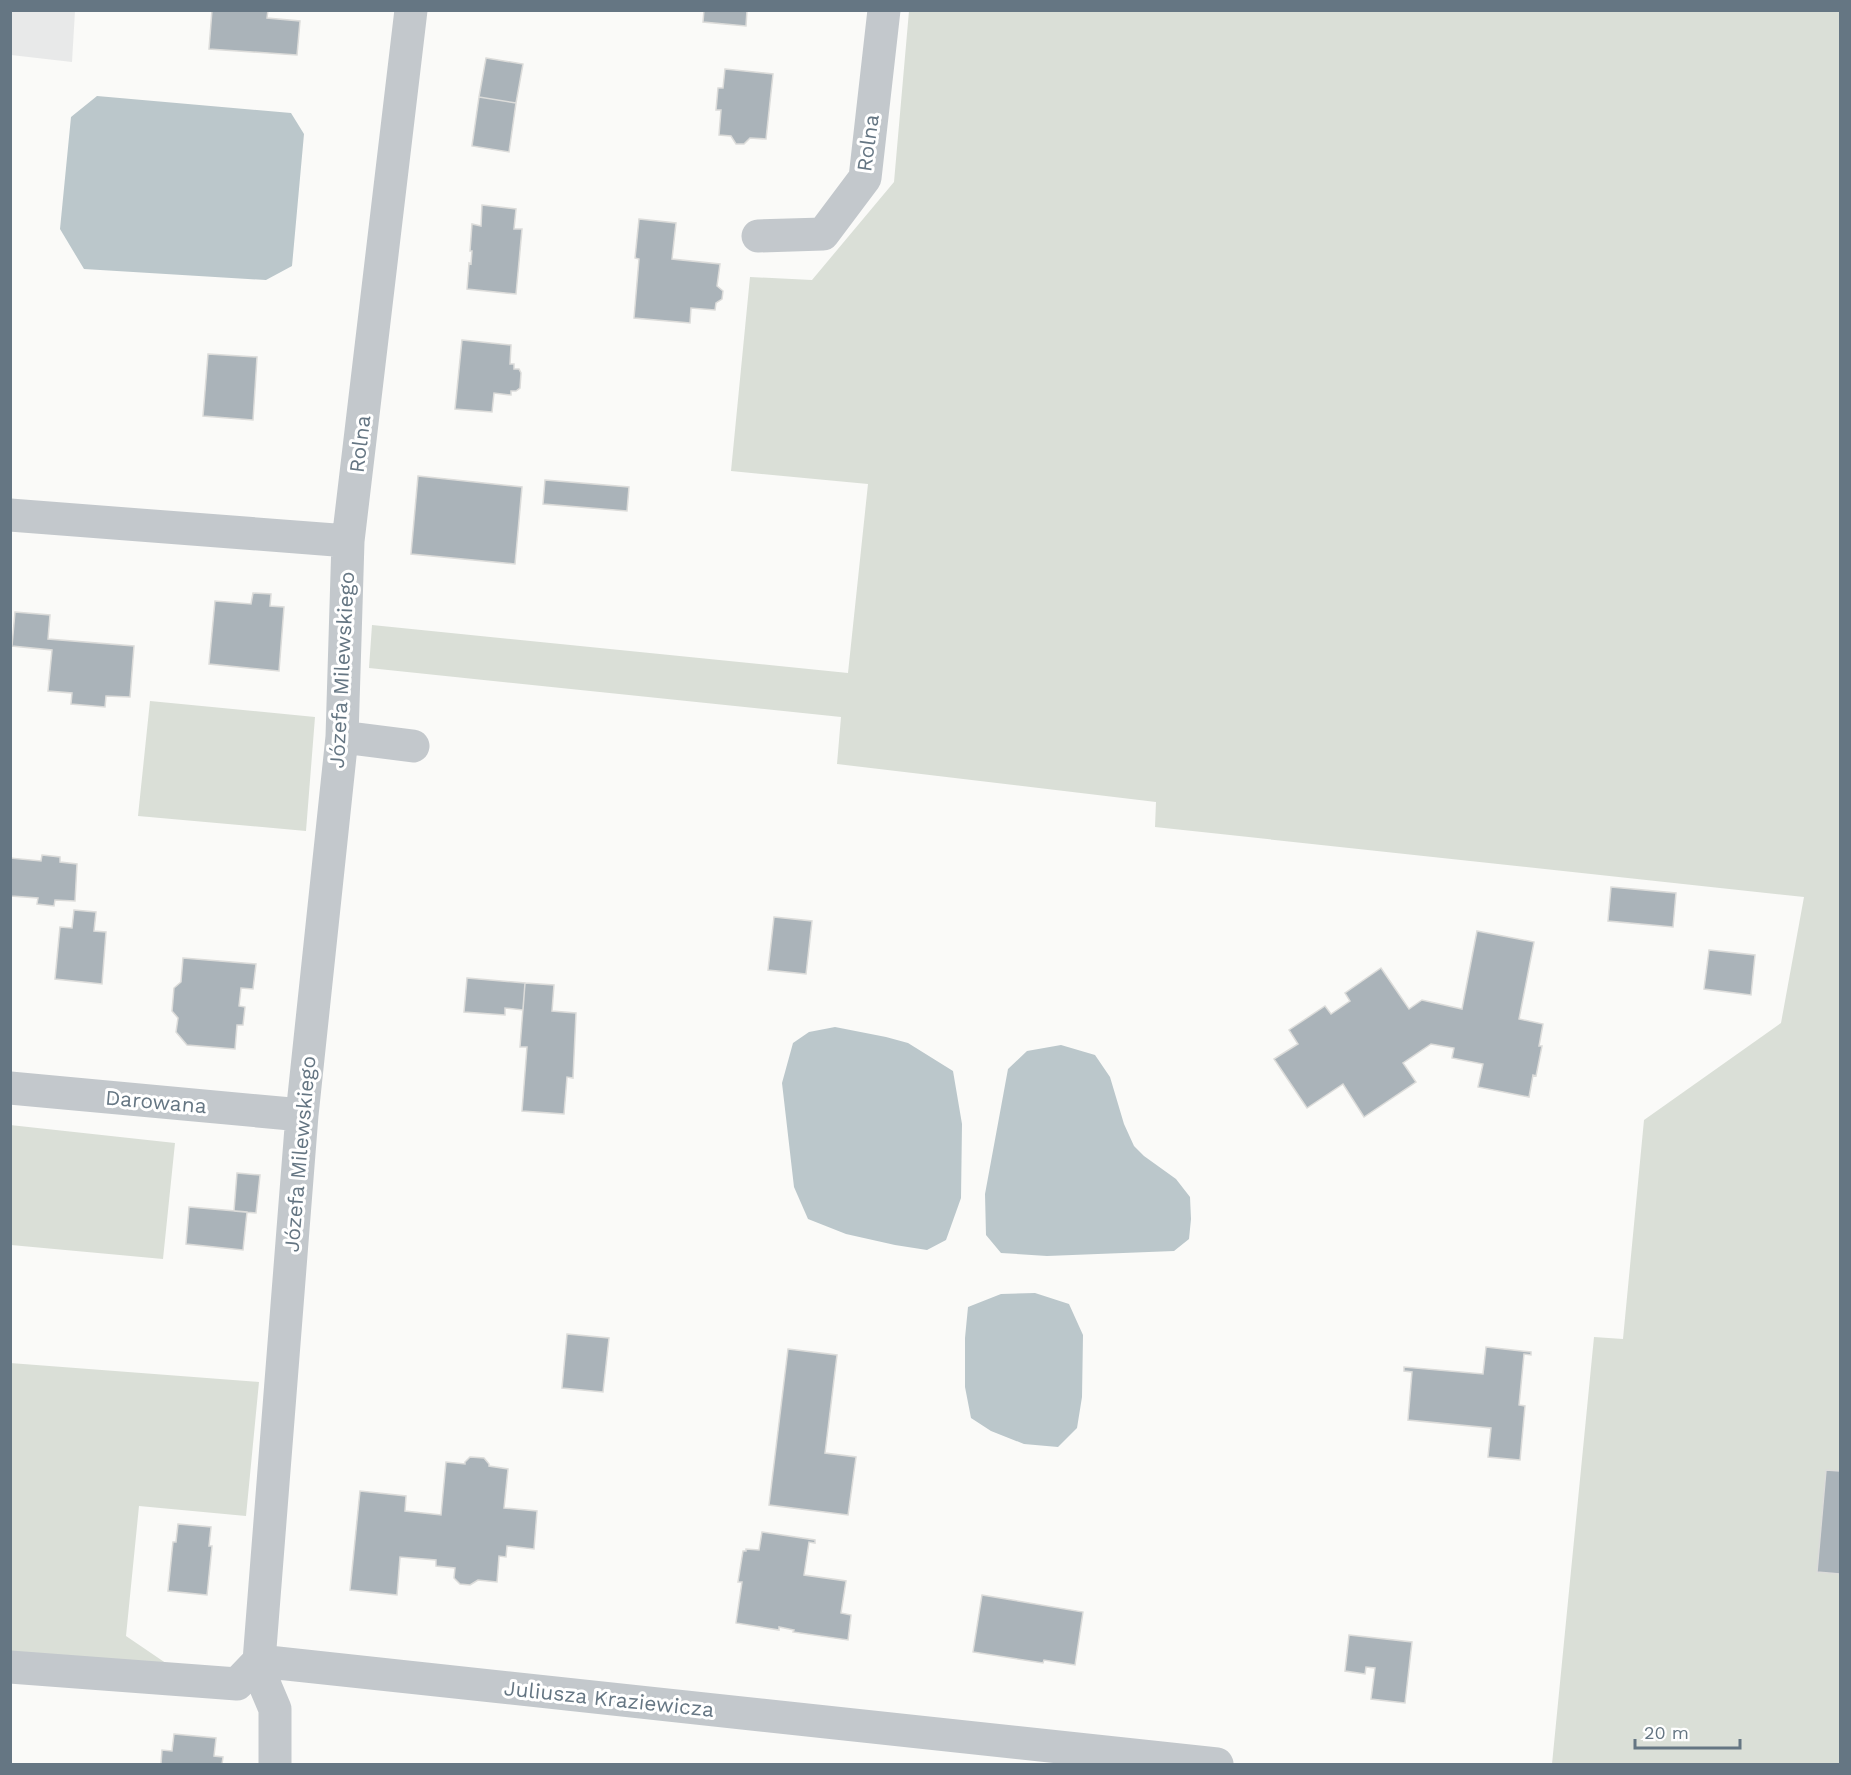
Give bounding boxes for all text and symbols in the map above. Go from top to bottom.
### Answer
street label: Rolna [851,113,884,173]
street label: Rolna [344,414,375,474]
street label: Józefa Milewskiego [324,571,359,769]
street label: Józefa Milewskiego [278,1055,321,1253]
street label: Darowana [104,1085,208,1118]
street label: Juliusza Kraziewicza [503,1675,715,1722]
scale bar [1635,1712,1740,1750]
text: 20 m [1644,1722,1689,1743]

